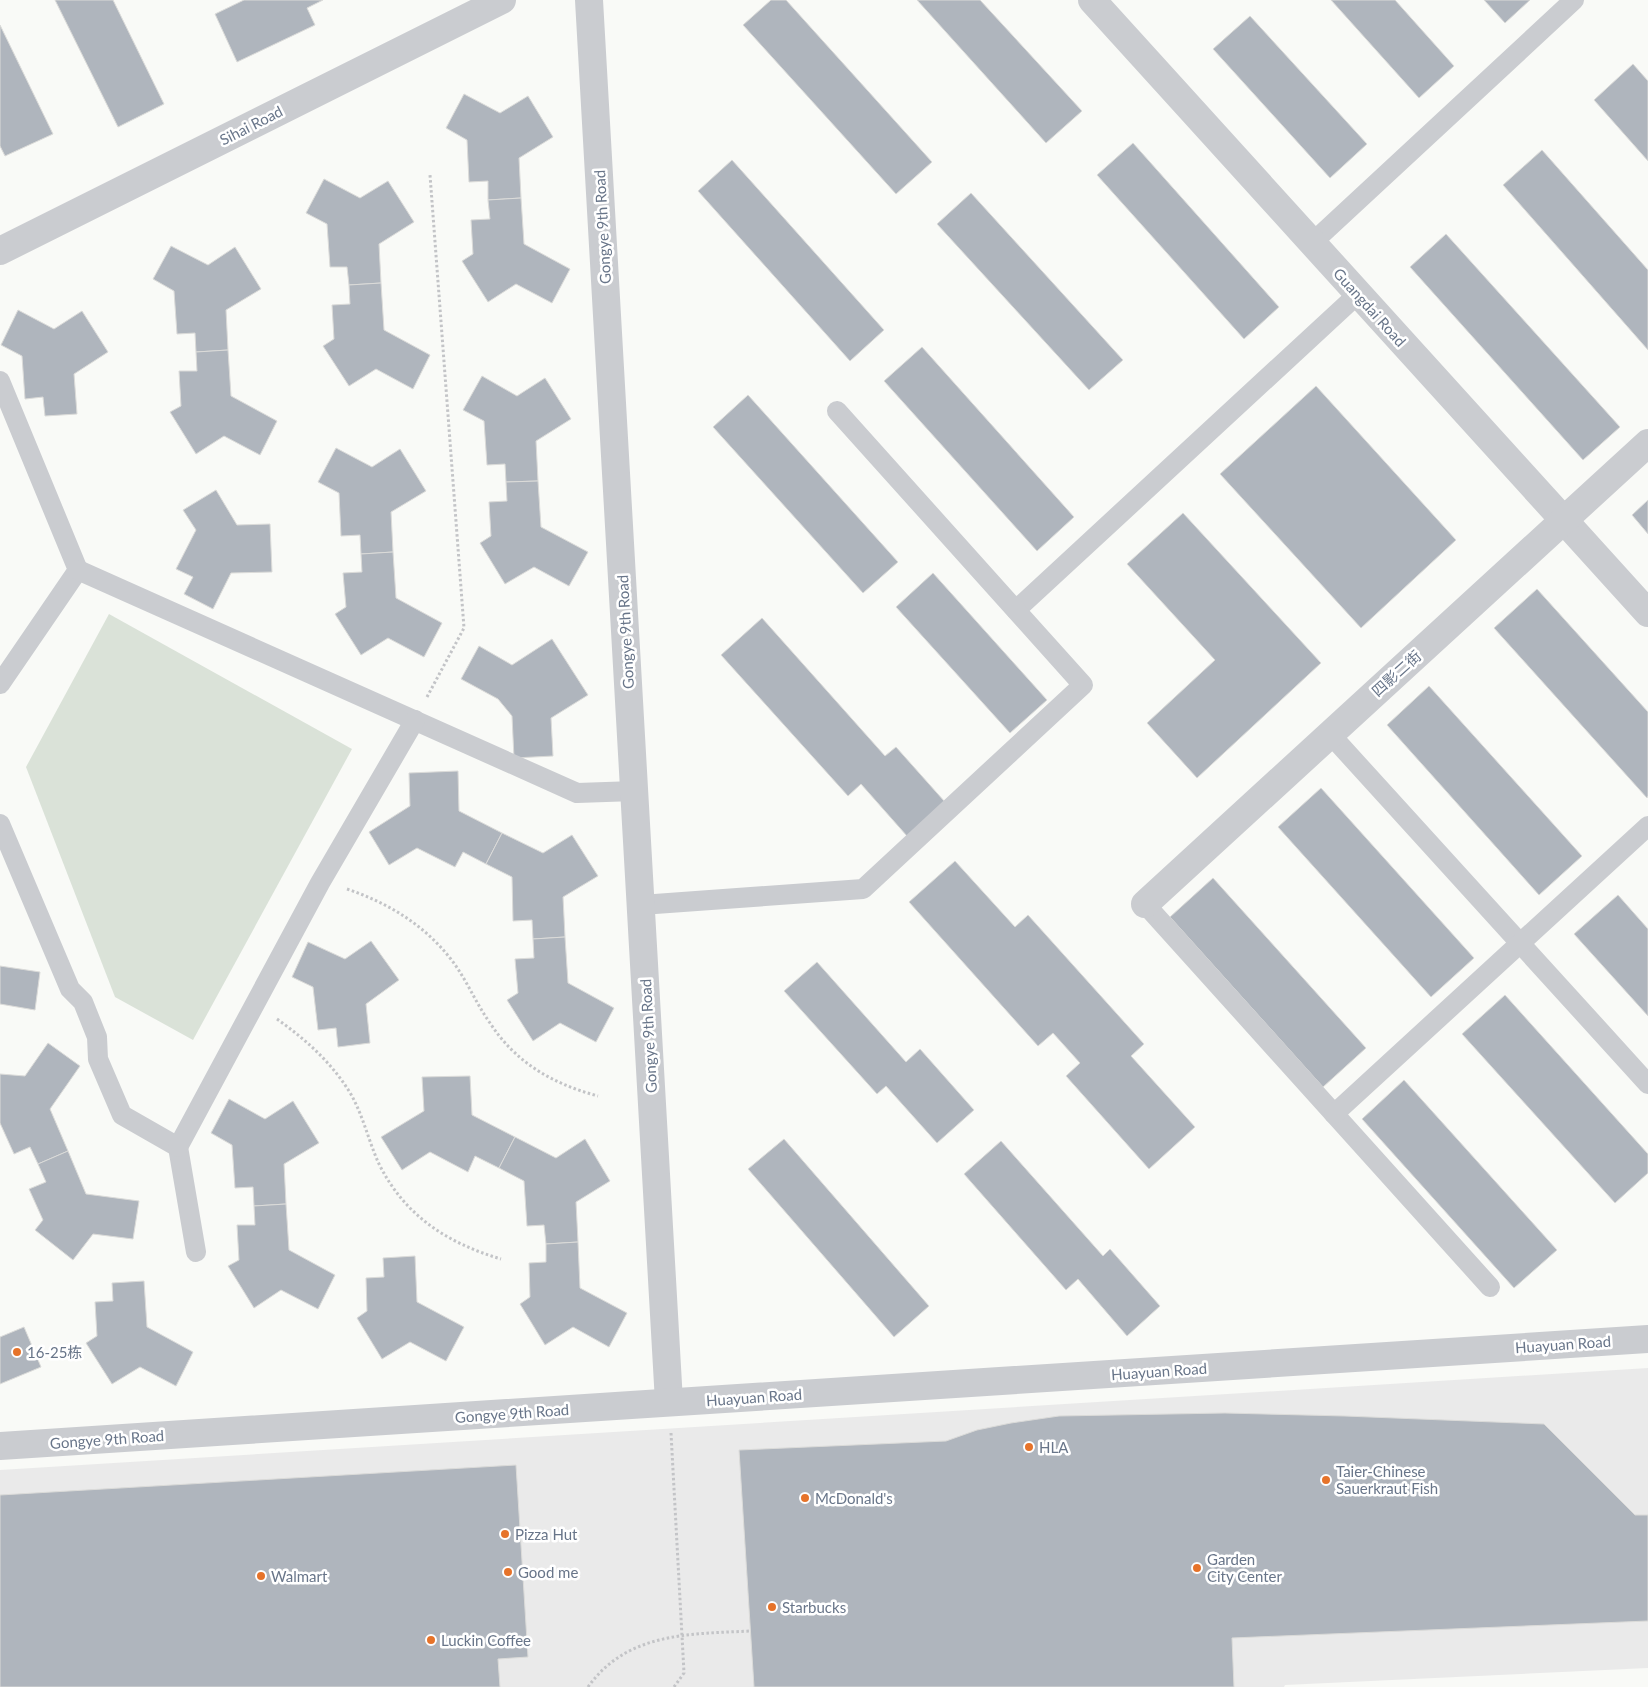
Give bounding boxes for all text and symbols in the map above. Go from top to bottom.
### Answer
street label: Sihai Road [217,101,285,149]
street label: Gongye 9th Road [590,169,614,285]
street label: Guangdai Road [1330,264,1410,350]
street label: Gongye 9th Road [613,574,637,690]
street label: 四影二街 [1368,646,1424,700]
street label: Gongye 9th Road [636,978,660,1094]
street label: Huayuan Road [1514,1332,1612,1356]
place label: 16-25栋 [27,1343,82,1361]
marker: 16-25栋 [11,1346,23,1358]
street label: Huayuan Road [1110,1359,1208,1383]
street label: Huayuan Road [705,1385,803,1409]
street label: Gongye 9th Road [454,1400,570,1426]
street label: Gongye 9th Road [49,1426,165,1452]
place label: HLA [1039,1438,1069,1456]
marker: HLA [1023,1441,1035,1453]
place label: Taier-Chinese Sauerkraut Fish [1336,1462,1438,1497]
marker: Taier-Chinese Sauerkraut Fish [1320,1474,1332,1486]
place label: McDonald's [815,1489,893,1507]
marker: McDonald's [799,1492,811,1504]
place label: Pizza Hut [515,1525,578,1543]
marker: Pizza Hut [499,1528,511,1540]
place label: Garden City Center [1207,1550,1283,1585]
marker: Garden City Center [1191,1562,1203,1574]
place label: Good me [518,1563,578,1581]
marker: Good me [502,1566,514,1578]
place label: Walmart [271,1567,328,1585]
marker: Walmart [255,1570,267,1582]
place label: Starbucks [782,1598,846,1616]
marker: Starbucks [766,1601,778,1613]
place label: Luckin Coffee [441,1631,531,1649]
marker: Luckin Coffee [425,1634,437,1646]

